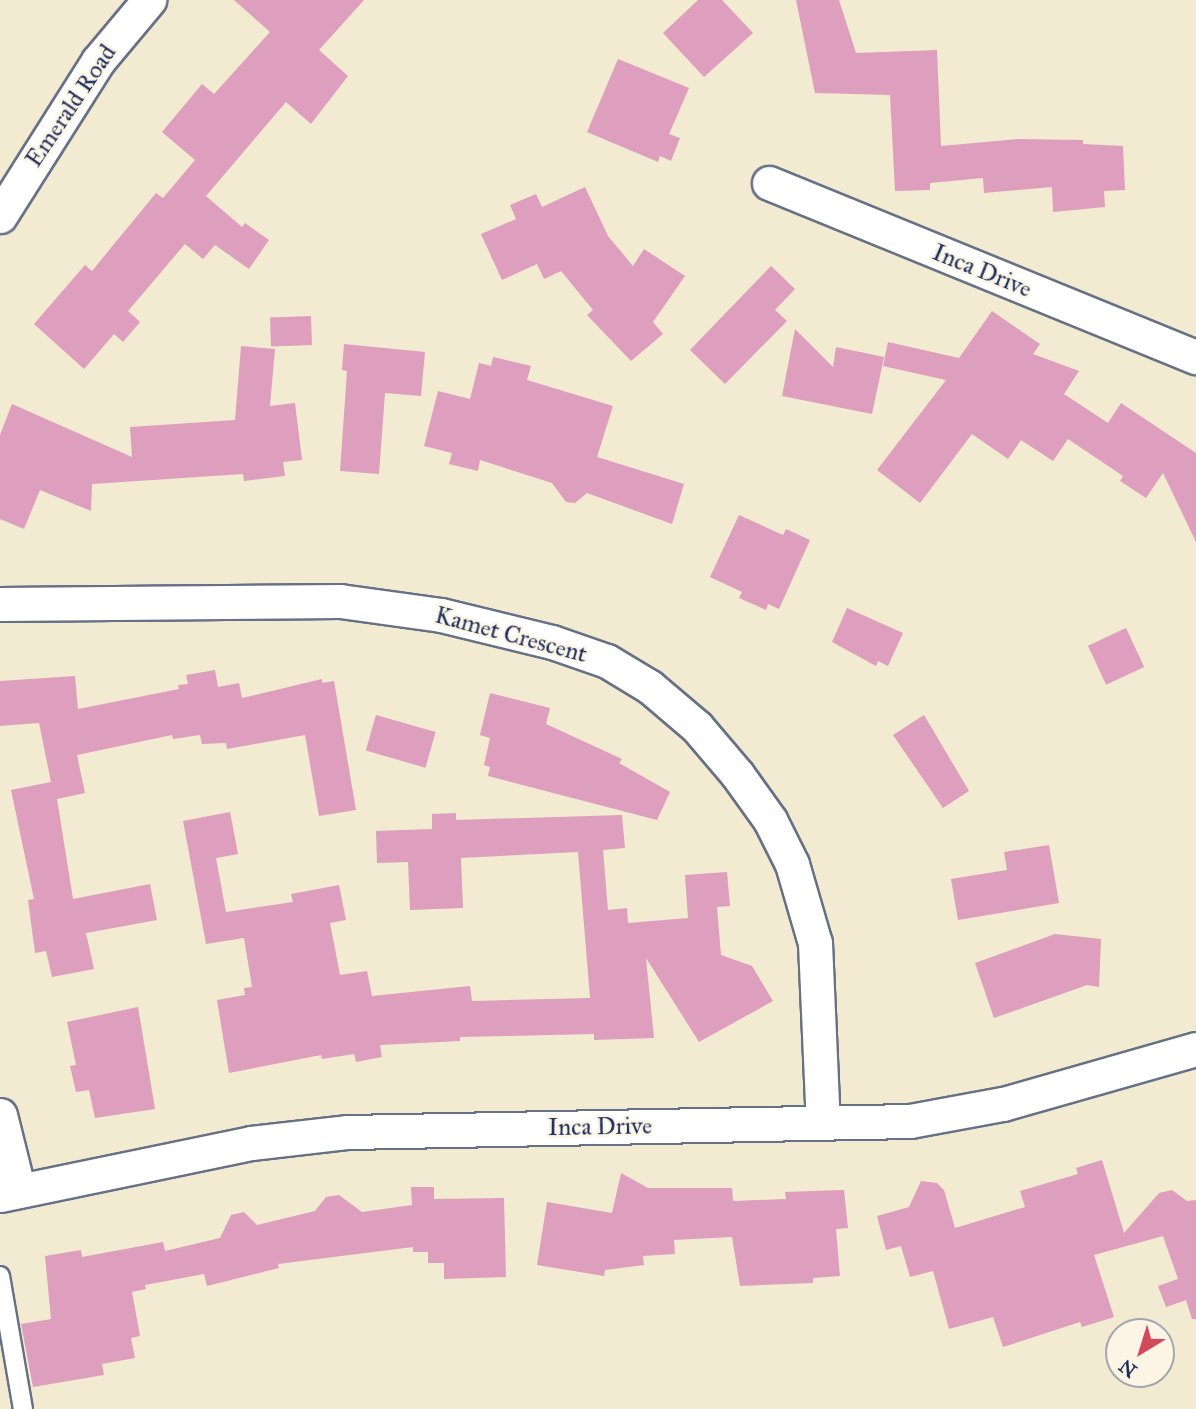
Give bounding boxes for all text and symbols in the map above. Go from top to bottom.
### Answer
street label: Emerald Road [20,39,122,173]
street label: Inca Drive [928,238,1036,304]
street label: Kamet Crescent [432,601,590,669]
street label: Inca Drive [548,1112,652,1142]
north arrow [1105,1318,1175,1388]
text: N [1115,1354,1141,1382]

